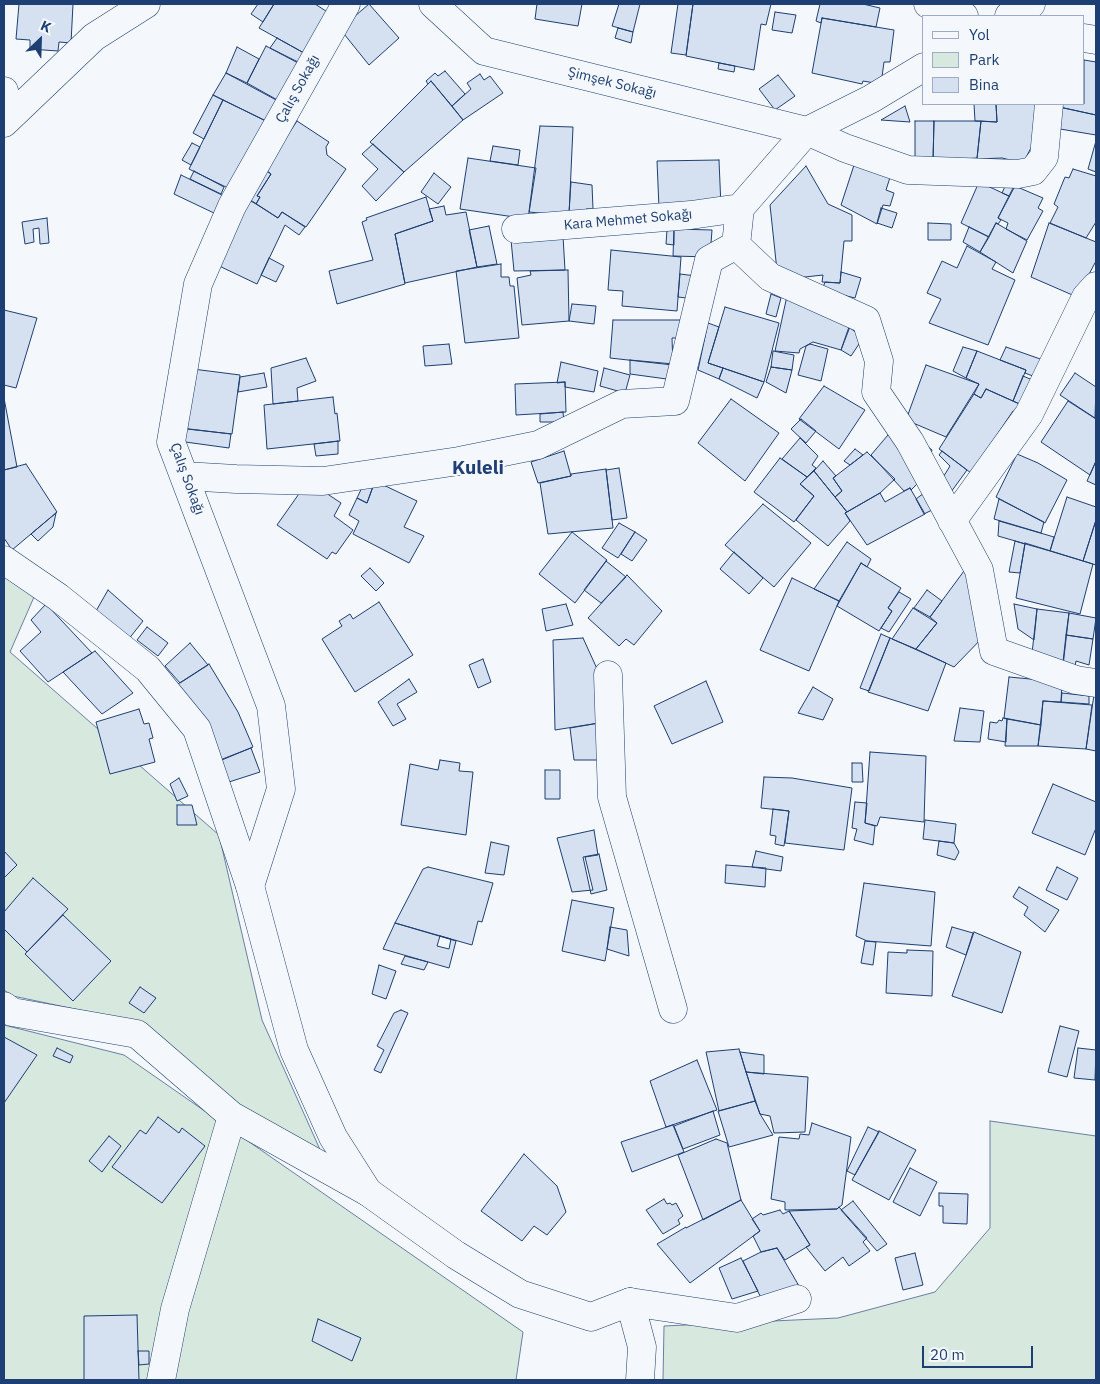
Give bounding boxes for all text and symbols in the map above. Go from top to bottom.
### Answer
north arrow [15,15,65,65]
legend [922,15,1085,105]
text: K [38,16,54,37]
text: Yol [969,25,990,44]
text: Park [969,50,999,69]
street label: Çalış Sokağı [272,52,324,126]
street label: Şimşek Sokağı [566,64,658,102]
text: Bina [969,75,999,94]
street label: Kara Mehmet Sokağı [563,206,693,234]
street label: Çalış Sokağı [166,441,208,517]
district label: Kuleli [452,458,504,480]
scale bar [925,1336,1036,1368]
text: 20 m [930,1345,965,1364]

